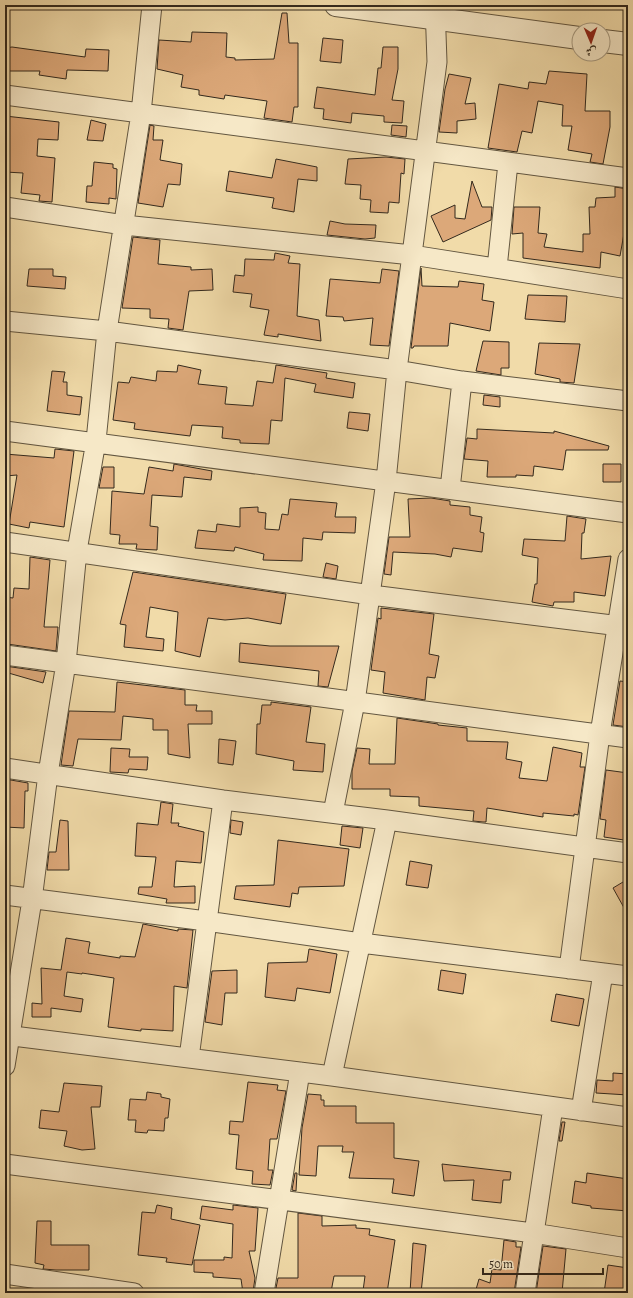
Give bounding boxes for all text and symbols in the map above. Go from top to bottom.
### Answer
north arrow [571,22,611,62]
text: ش [586,44,597,59]
scale bar [483,1250,603,1276]
text: 50 m [489,1256,513,1272]

